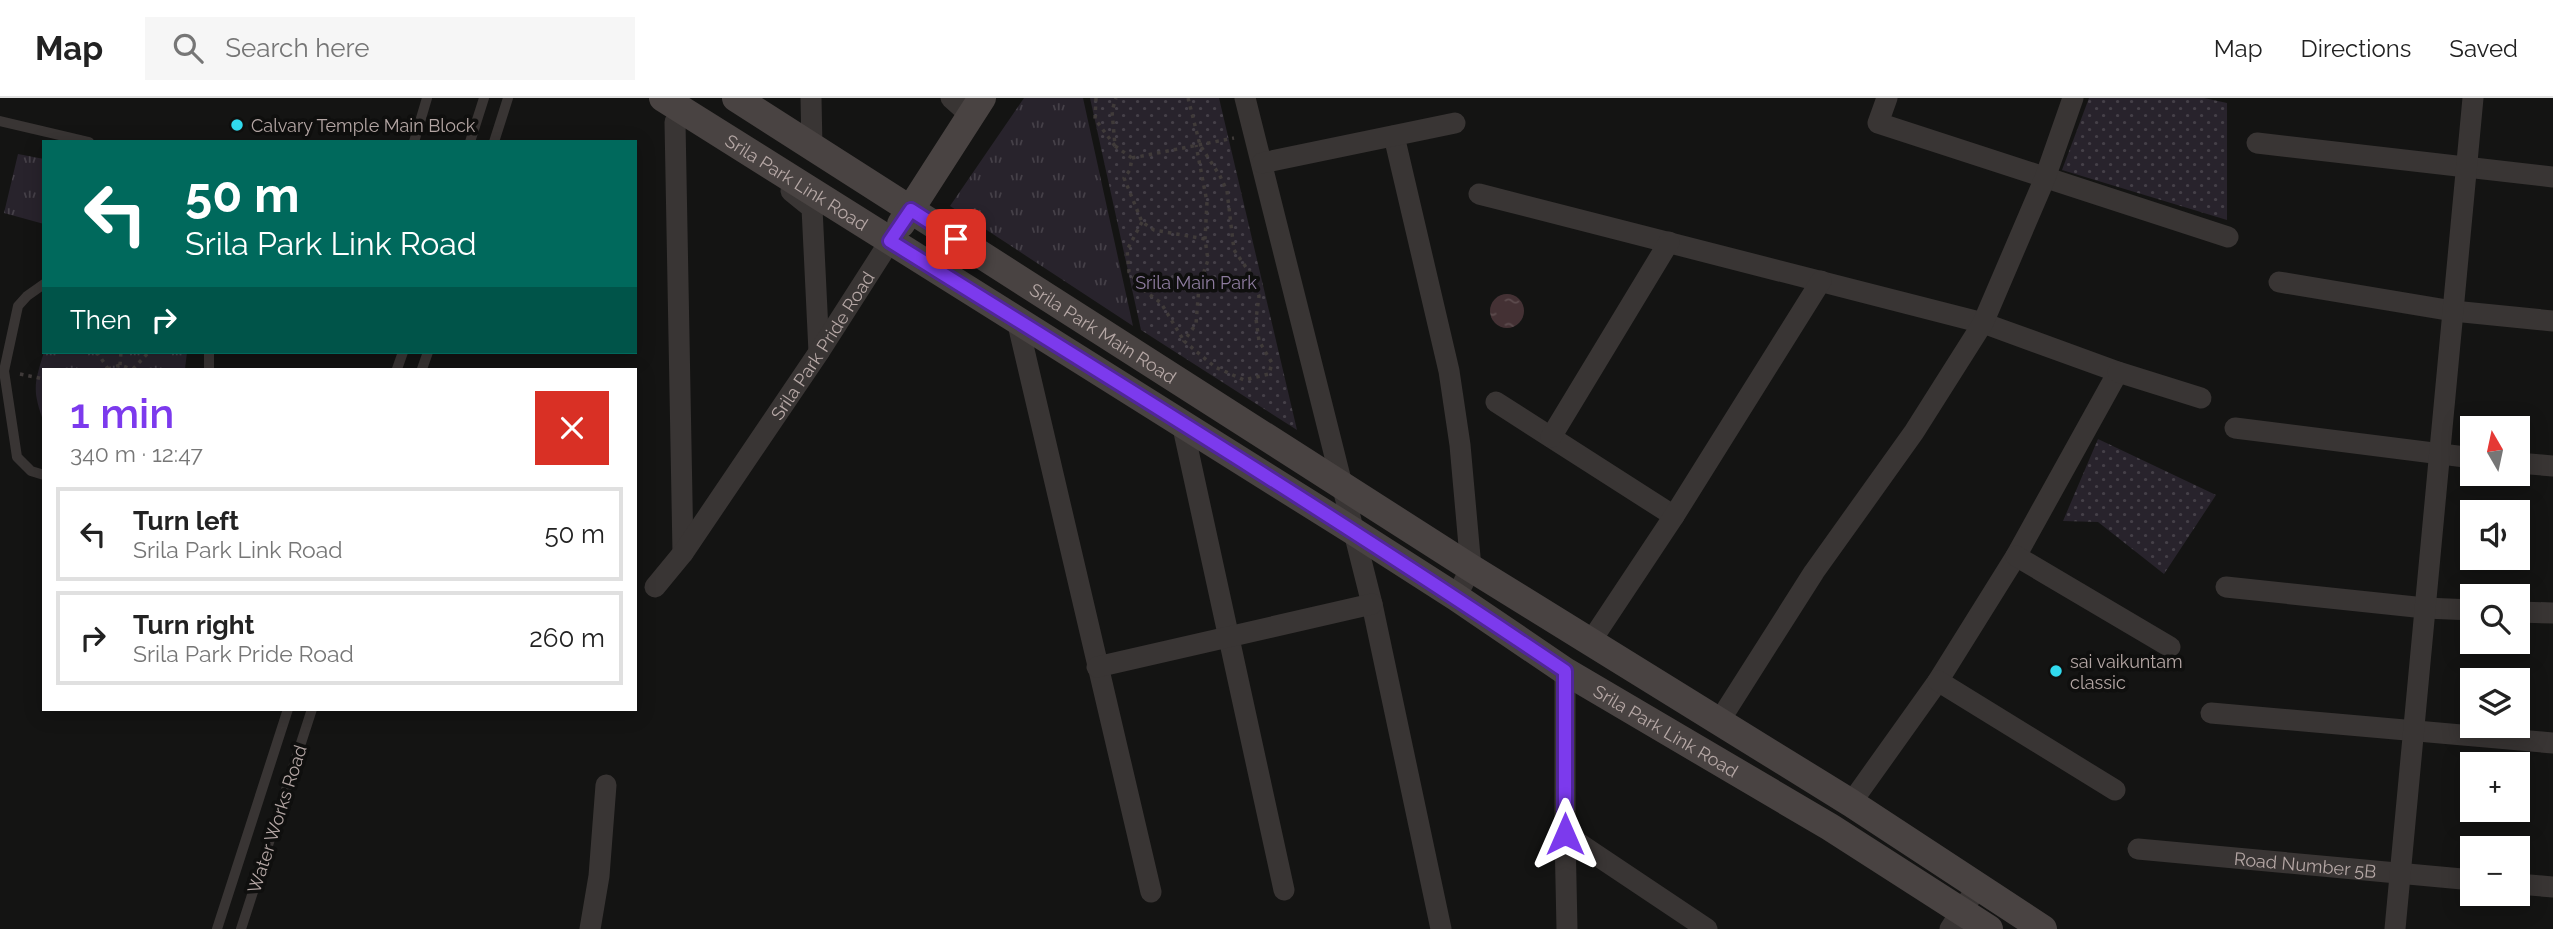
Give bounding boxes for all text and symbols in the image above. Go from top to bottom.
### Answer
search box [145,17,635,80]
text: Map [35,29,103,68]
icon: search [169,29,207,67]
text: Search here [225,33,370,63]
text: Map [2214,34,2263,63]
text: Directions [2301,34,2411,63]
text: Saved [2449,34,2518,63]
place label: Calvary Temple Main Block [251,115,476,136]
marker: Calvary Temple Main Block [229,117,245,133]
street label: Srila Park Link Road [722,129,872,235]
text: 50 m [185,166,300,223]
icon: left [70,168,161,259]
pin [926,209,986,269]
icon: arrive [937,220,975,258]
text: Srila Park Link Road [185,225,477,262]
street label: Srila Park Pride Road [766,267,878,423]
park label: Srila Main Park [1135,272,1257,293]
street label: Srila Park Main Road [1026,278,1180,387]
icon: right [145,301,183,339]
text: Then [70,305,131,335]
text: 1 min [70,389,174,438]
button: close [535,391,609,465]
north arrow [2460,416,2530,486]
map controls [2460,416,2530,906]
text: 340 m · 12:47 [70,440,203,467]
button: sound [2460,500,2530,570]
text: Turn left [133,506,239,536]
icon: left [74,515,112,553]
text: 50 m [544,519,605,549]
text: Srila Park Link Road [133,536,343,563]
button: search [2460,584,2530,654]
text: Turn right [133,610,254,640]
icon: right [74,619,112,657]
text: 260 m [529,623,605,653]
text: Srila Park Pride Road [133,640,354,667]
place label: sai vaikuntam classic [2070,651,2183,693]
marker: sai vaikuntam classic [2048,663,2064,679]
button: layers [2460,668,2530,738]
street label: Srila Park Link Road [1590,680,1742,781]
street label: Water Works Road [243,742,311,896]
button: + [2460,752,2530,822]
position arrow [1528,797,1602,871]
button: − [2460,836,2530,906]
street label: Road Number 5B [2233,847,2377,882]

